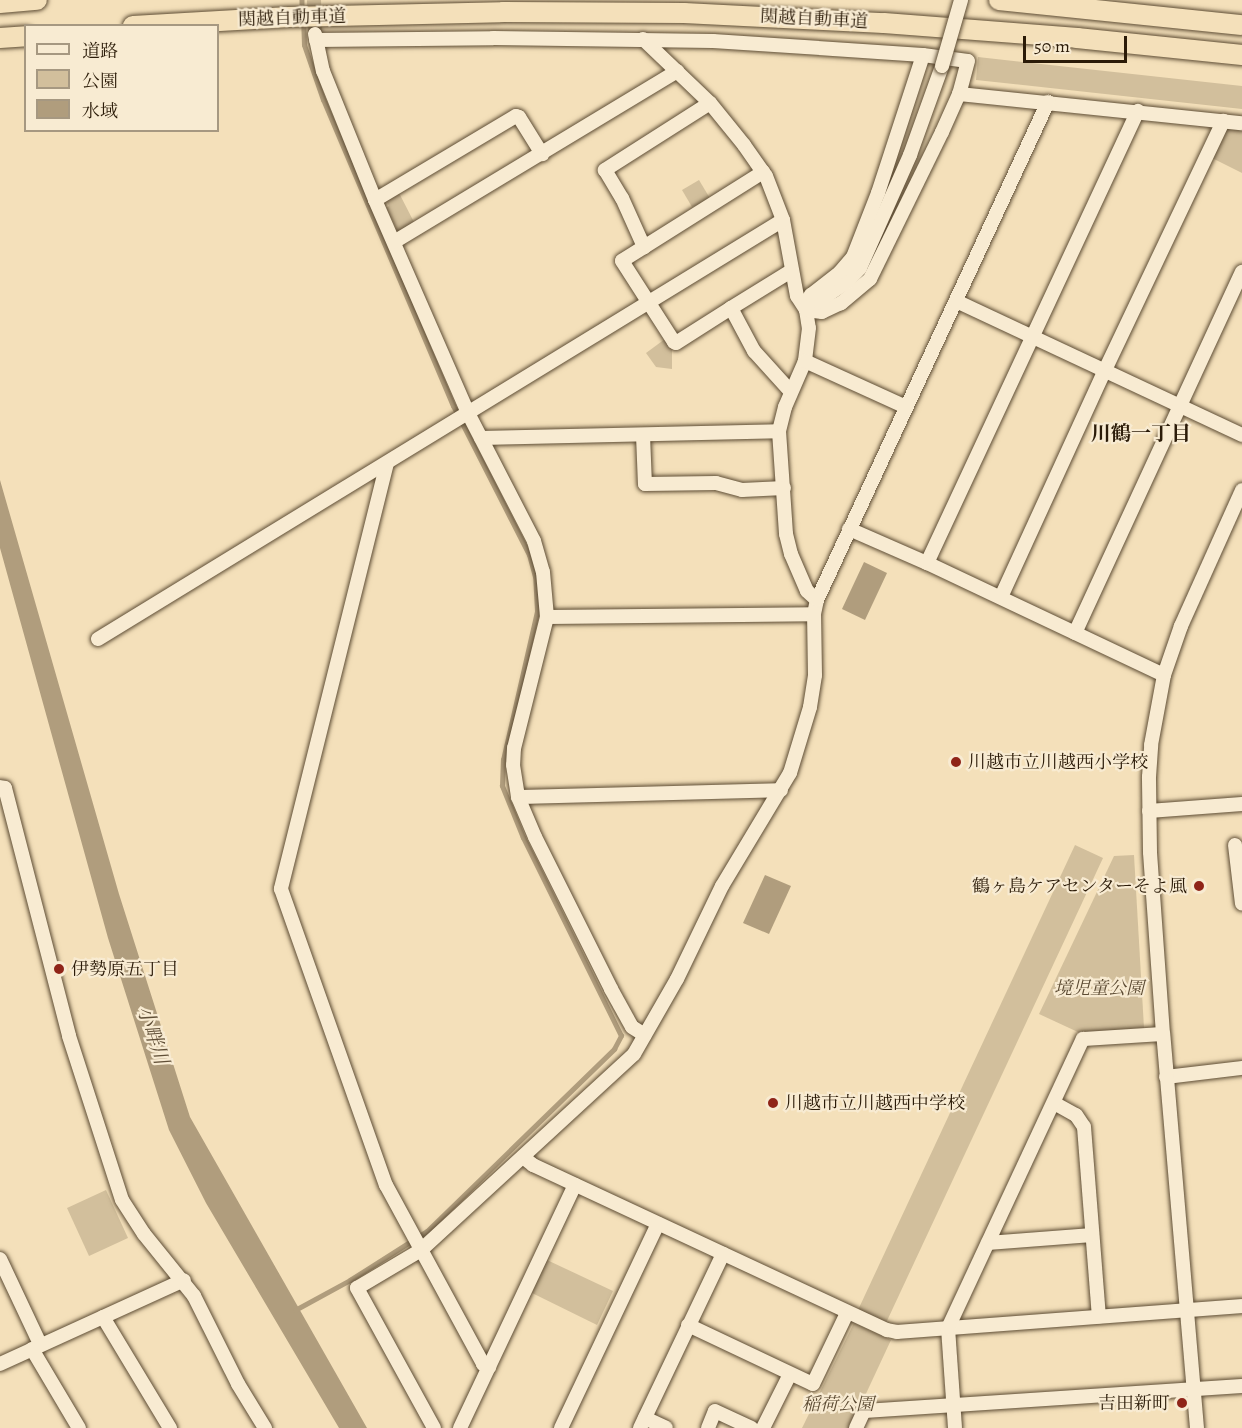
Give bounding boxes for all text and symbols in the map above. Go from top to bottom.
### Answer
street label: 関越自動車道 [238,5,346,31]
street label: 関越自動車道 [760,5,868,33]
legend [24,24,219,132]
scale bar [1026,24,1130,62]
text: 50 m [1034,34,1070,58]
text: 道路 [82,39,118,63]
text: 公園 [82,69,118,93]
text: 水域 [82,99,118,123]
district label: 川鶴一丁目 [1091,421,1191,445]
place label: 川越市立川越西小学校 [968,751,1148,773]
marker: 川越市立川越西小学校 [949,755,963,769]
place label: 鶴ヶ島ケアセンターそよ風 [971,875,1187,897]
marker: 鶴ヶ島ケアセンターそよ風 [1192,879,1206,893]
place label: 伊勢原五丁目 [71,958,179,980]
marker: 伊勢原五丁目 [52,962,66,976]
park label: 境児童公園 [1054,977,1144,999]
water label: 小畔川 [132,1003,174,1067]
place label: 川越市立川越西中学校 [785,1092,965,1114]
marker: 川越市立川越西中学校 [766,1096,780,1110]
place label: 吉田新町 [1098,1392,1170,1414]
park label: 稲荷公園 [802,1393,874,1415]
marker: 吉田新町 [1175,1396,1189,1410]

